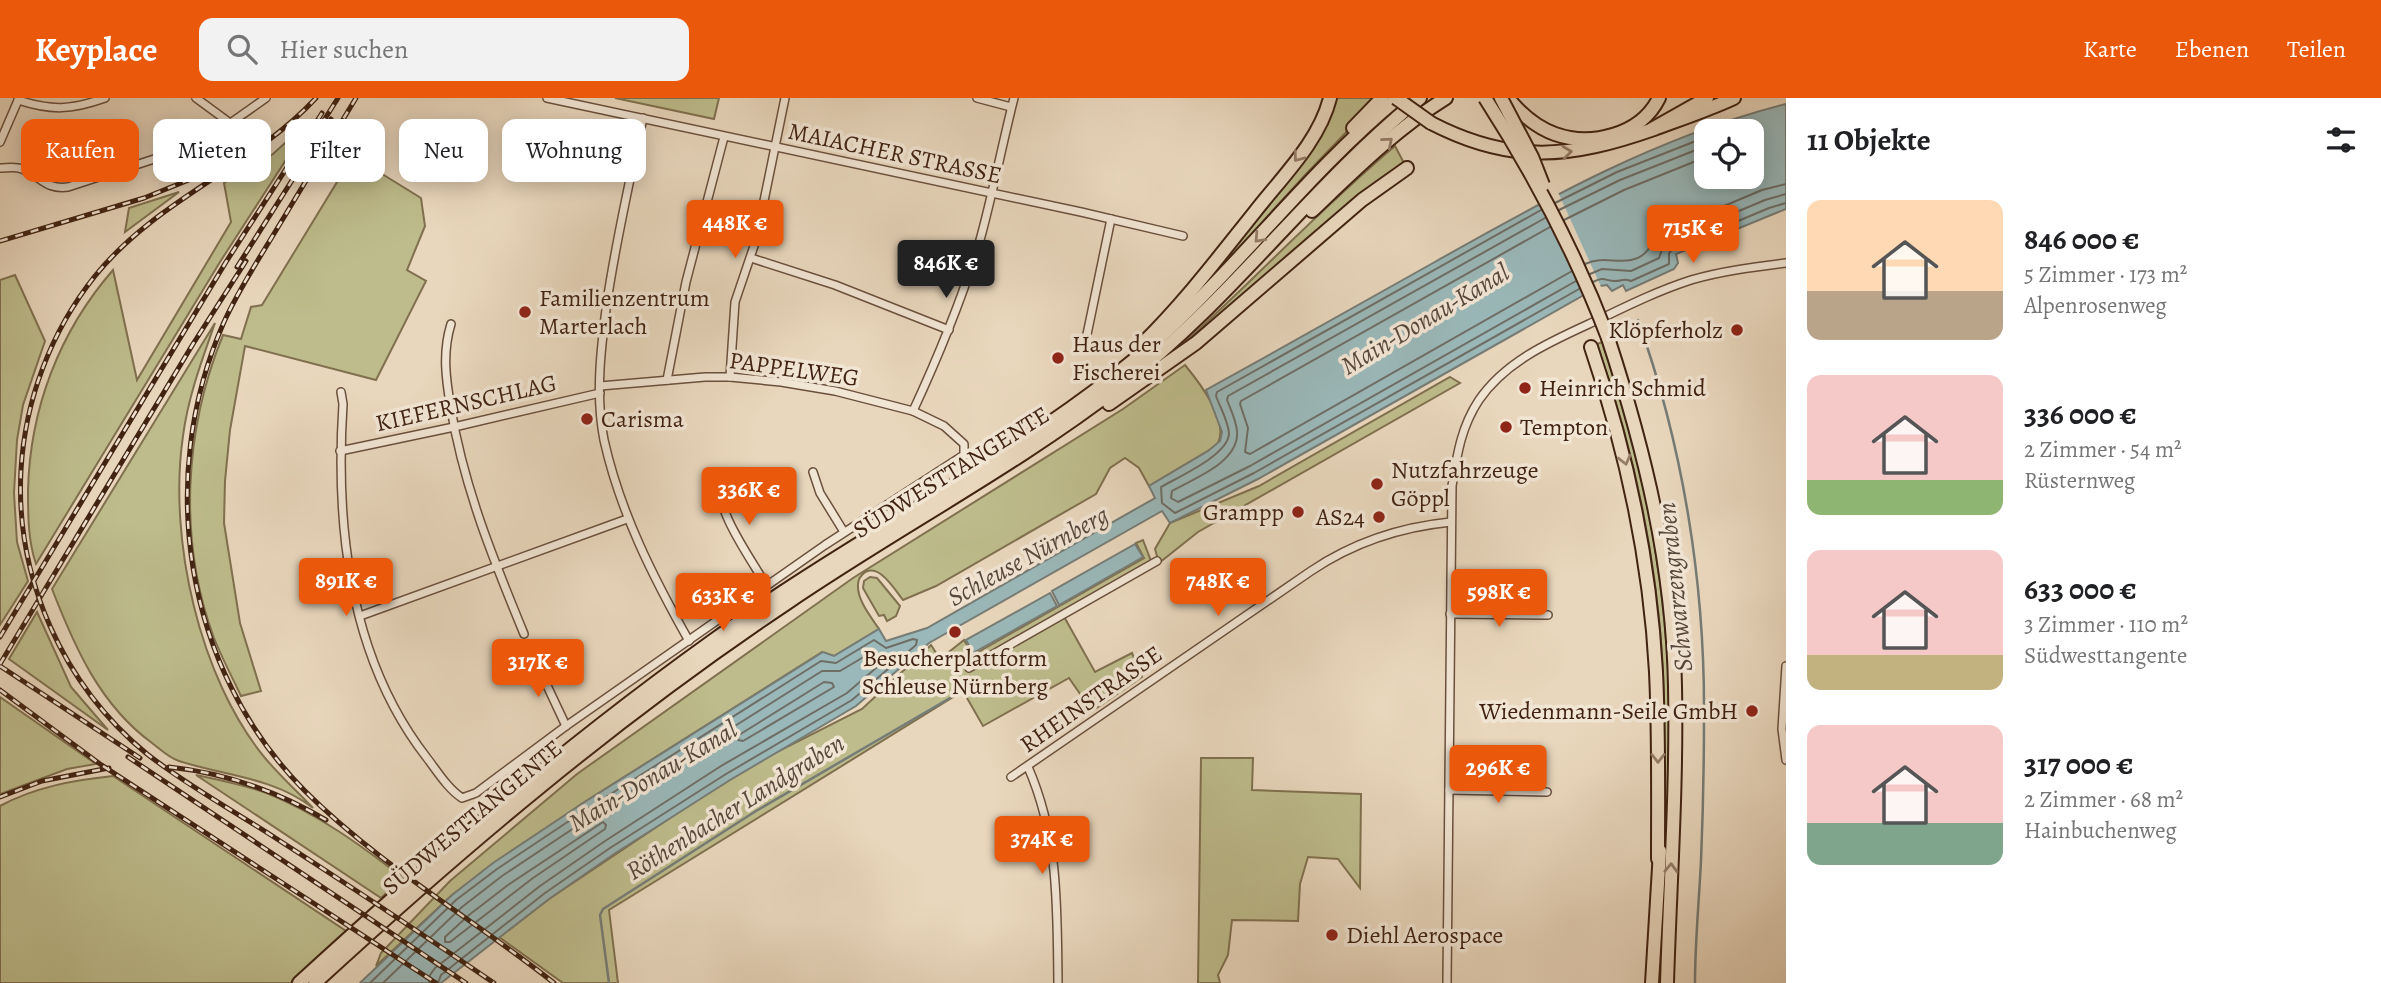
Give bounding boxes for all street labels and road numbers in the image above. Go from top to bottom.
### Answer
street label: MAIACHER STRASSE [785,115,1005,191]
street label: PAPPELWEG [727,344,861,394]
street label: KIEFERNSCHLAG [372,367,560,439]
street label: SÜDWESTTANGENTE [847,399,1055,545]
street label: RHEINSTRASSE [1013,638,1169,760]
street label: SÜDWESTTANGENTE [375,732,569,902]

